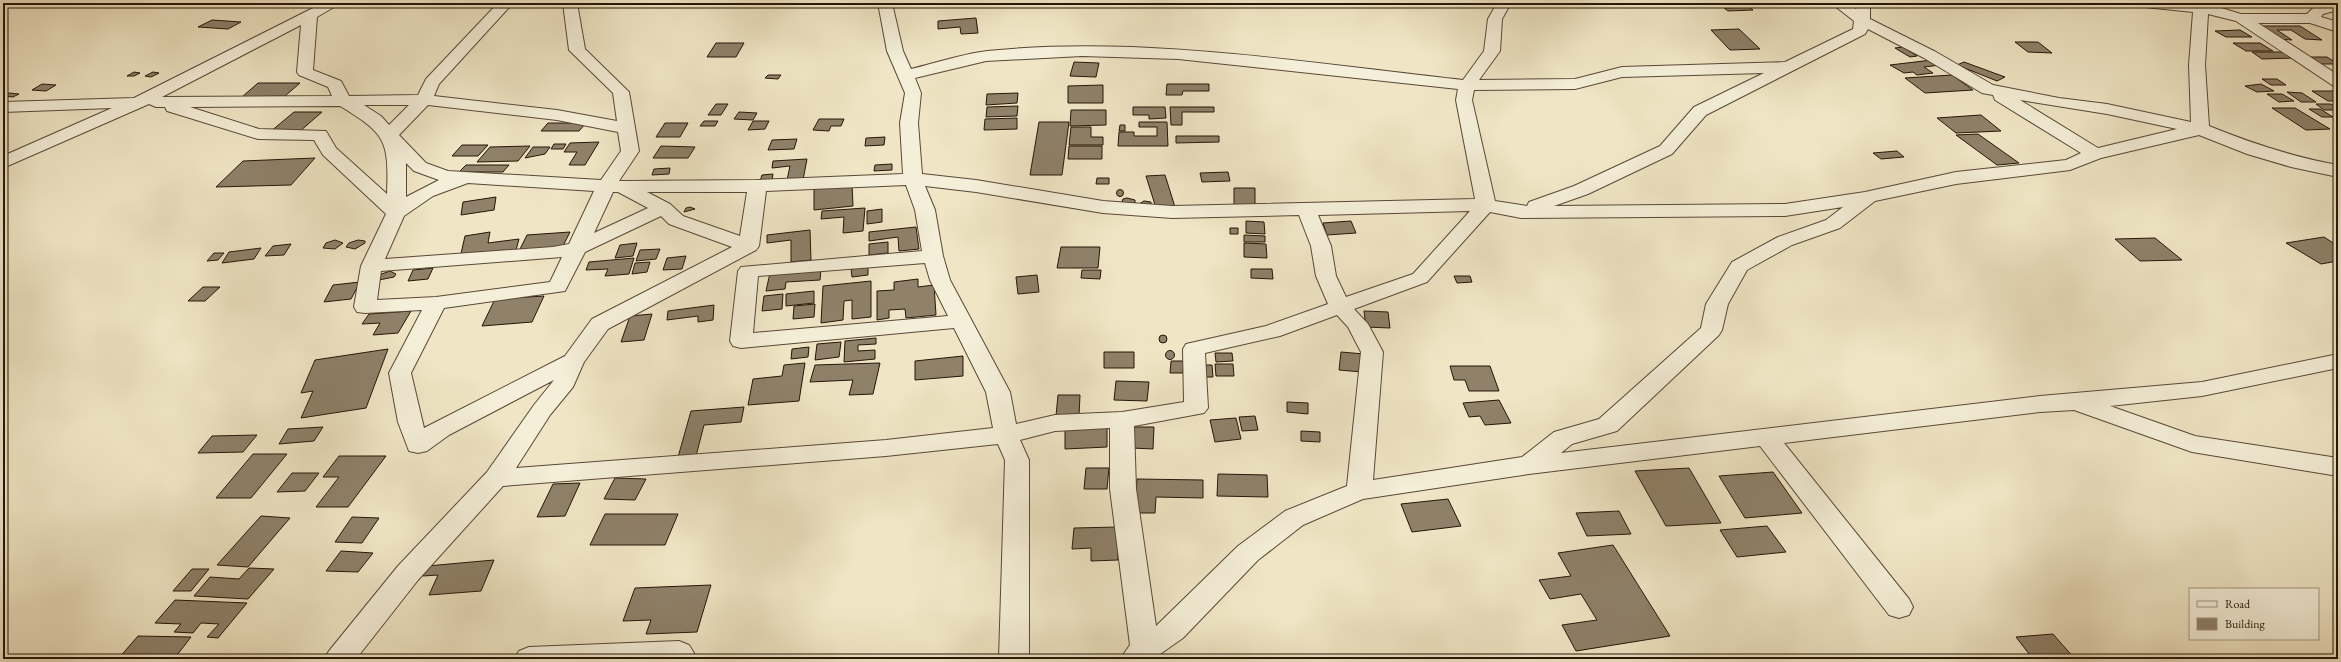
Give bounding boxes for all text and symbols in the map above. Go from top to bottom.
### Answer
legend [2189,588,2319,640]
text: Road [2225,596,2251,612]
text: Building [2225,616,2266,632]

